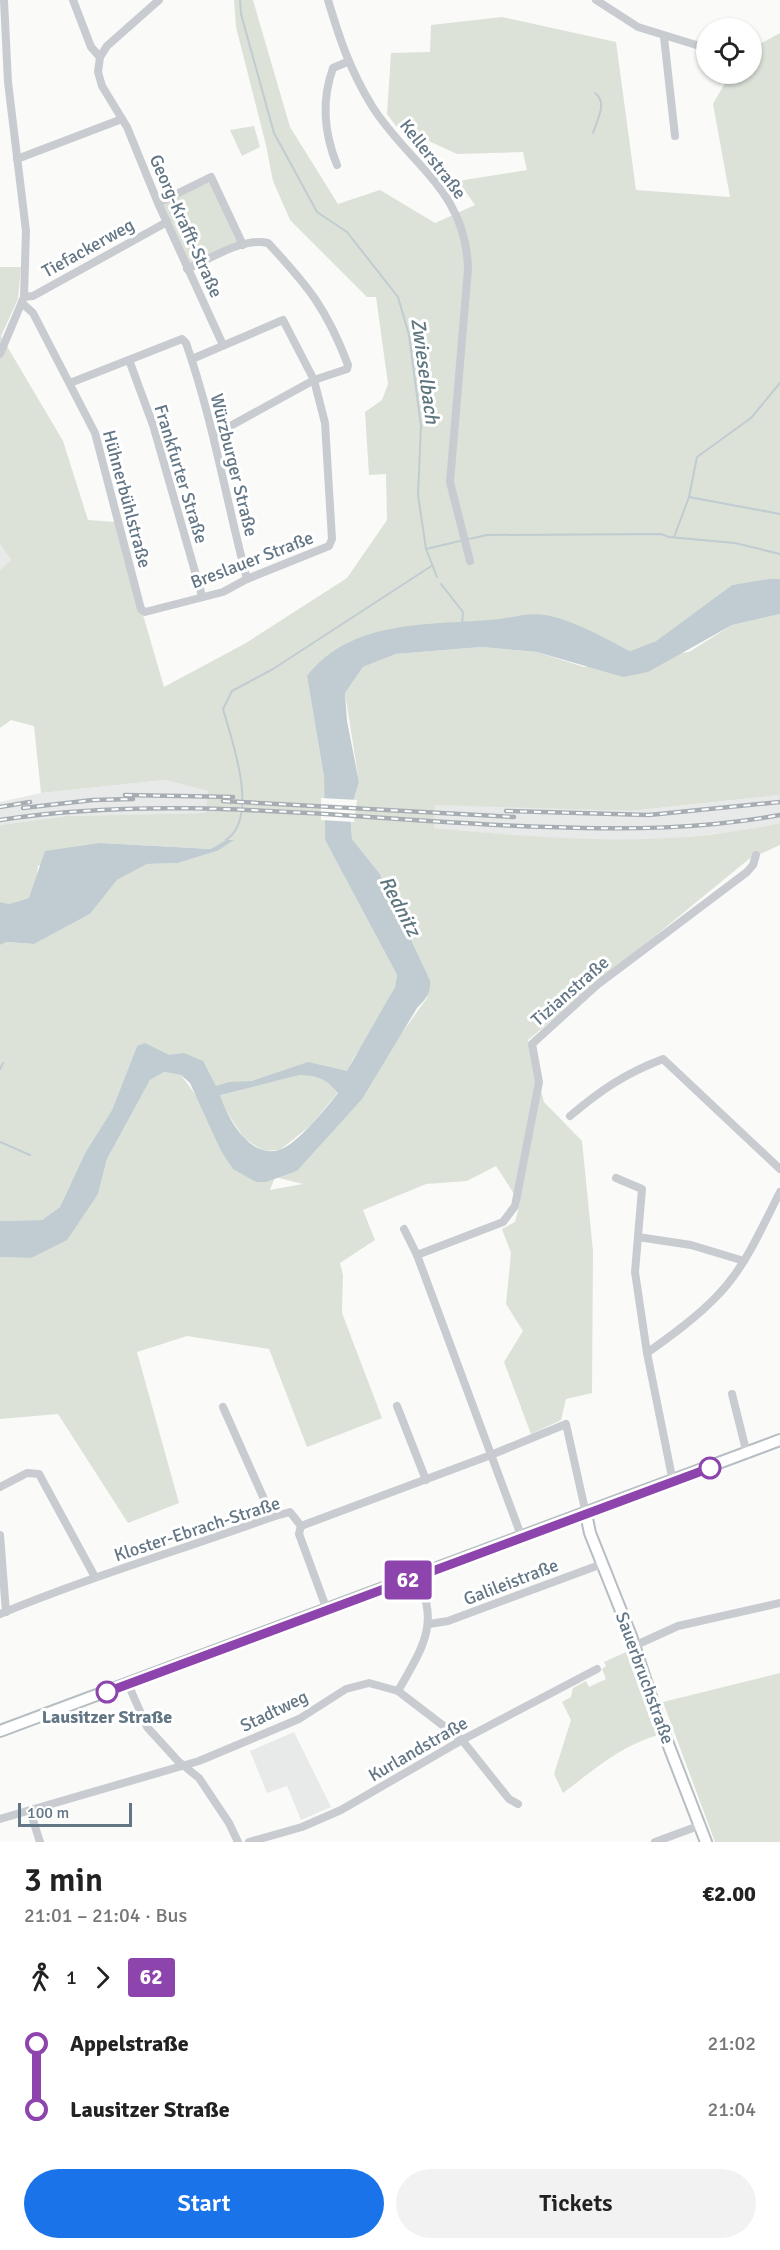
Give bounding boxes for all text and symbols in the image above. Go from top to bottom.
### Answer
map controls [696,18,762,84]
button: locate [696,18,762,84]
street label: Kellerstraße [395,115,471,203]
street label: Georg-Krafft-Straße [145,151,227,301]
street label: Tiefackerweg [38,214,138,282]
water label: Zwieselbach [405,317,445,426]
street label: Würzburger Straße [206,391,262,539]
street label: Frankfurter Straße [149,402,213,546]
street label: Hühnerbühlstraße [98,428,156,570]
street label: Breslauer Straße [187,526,317,594]
water label: Rednitz [374,872,427,942]
street label: Tizianstraße [527,951,613,1031]
unlabelled marker [699,1457,721,1479]
street label: Kloster-Ebrach-Straße [111,1492,283,1566]
street label: Galileistraße [460,1554,562,1610]
line badge: 62 [381,1560,435,1600]
text: 62 [397,1567,419,1593]
street label: Sauerbruchstraße [611,1609,679,1747]
marker: Lausitzer Straße [96,1681,118,1703]
street label: Stadtweg [237,1685,311,1737]
place label: Lausitzer Straße [42,1706,172,1728]
street label: Kurlandstraße [365,1712,471,1786]
scale bar [18,1800,132,1828]
text: 100 m [27,1803,69,1823]
text: 3 min [24,1860,103,1901]
text: €2.00 [702,1880,756,1907]
text: 21:01 – 21:04 · Bus [24,1903,187,1928]
icon: walk [24,1961,57,1994]
icon: forward [86,1961,119,1994]
text: 62 [140,1964,163,1990]
text: 1 [66,1965,77,1990]
text: Appelstraße [70,2030,189,2057]
text: 21:02 [707,2031,756,2056]
text: Lausitzer Straße [70,2096,230,2123]
text: 21:04 [707,2097,756,2122]
button: Start [24,2169,384,2238]
button: Tickets [396,2169,756,2238]

